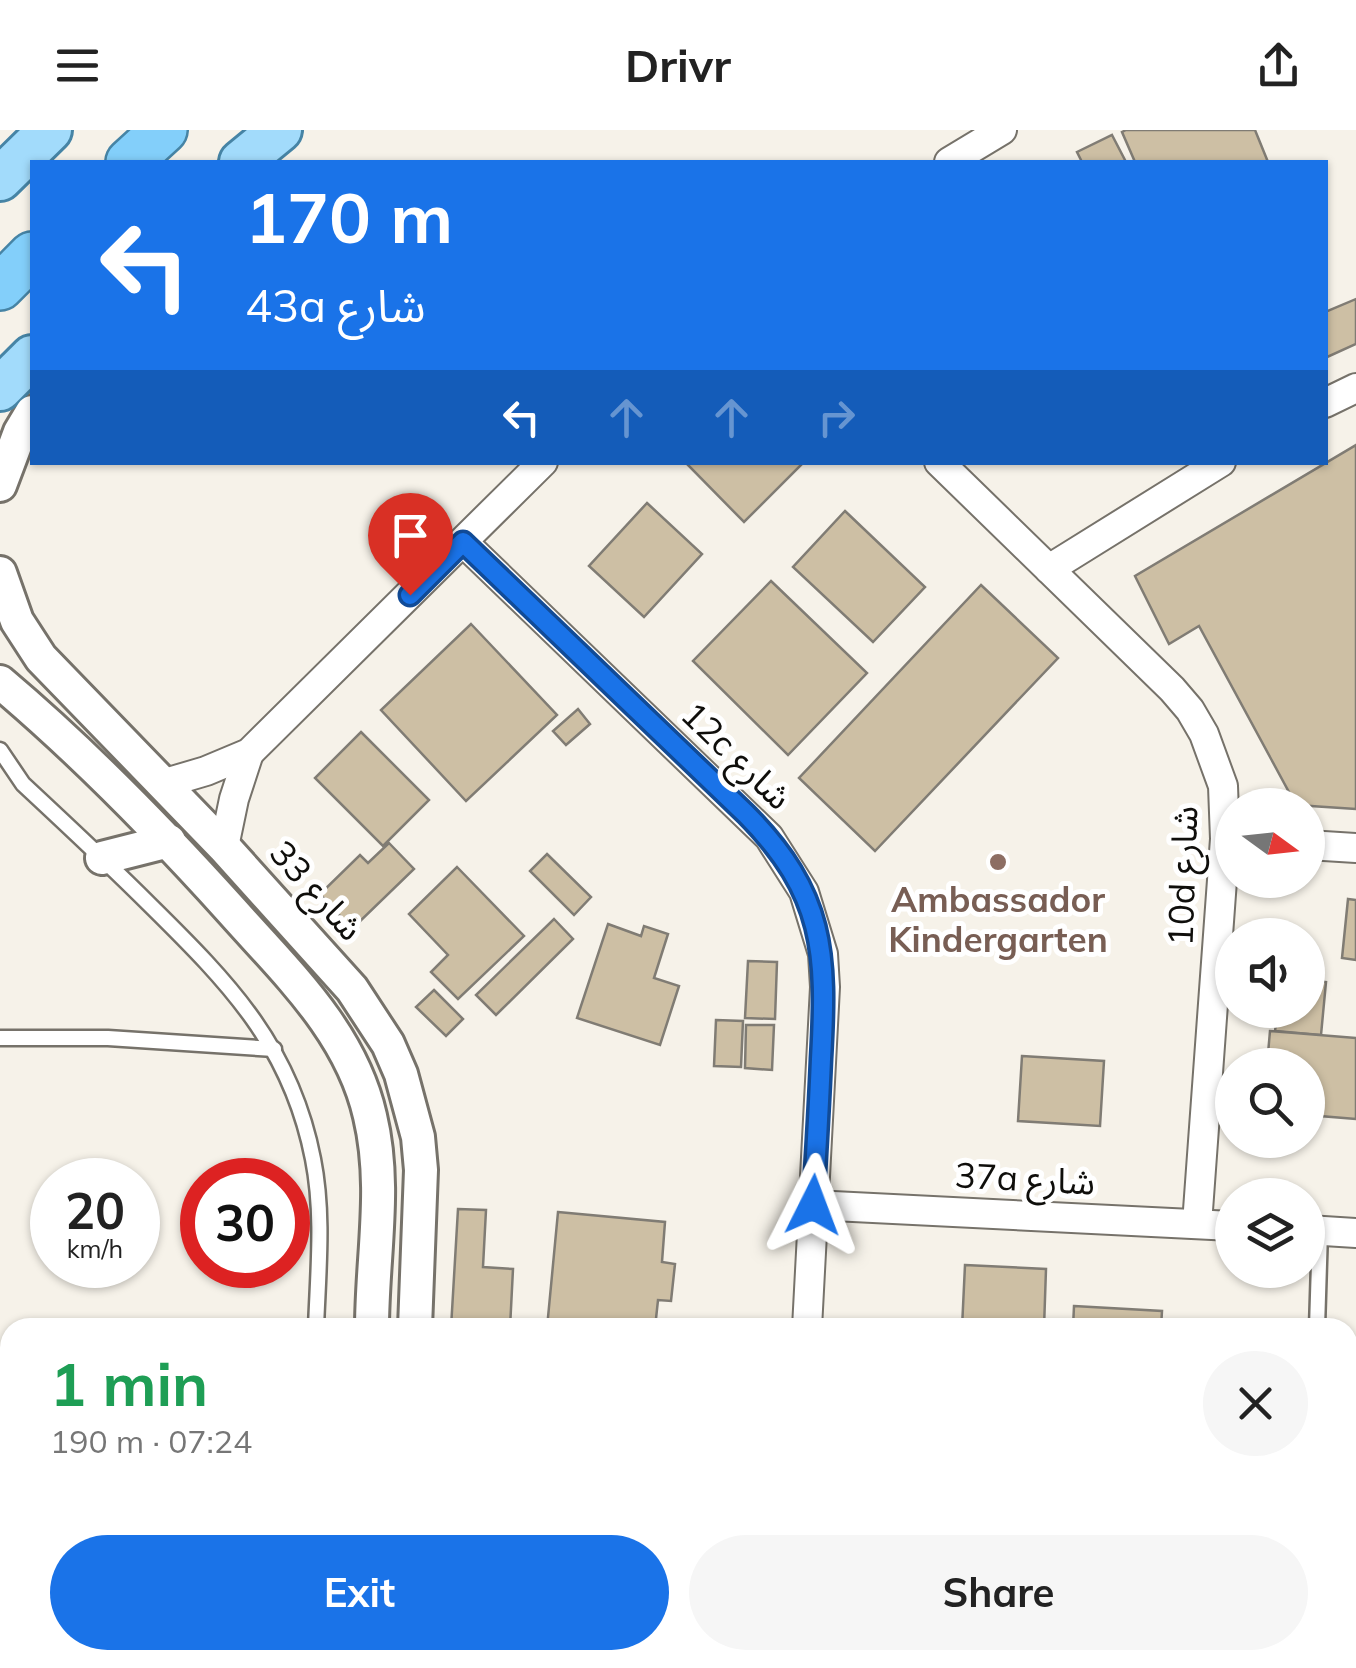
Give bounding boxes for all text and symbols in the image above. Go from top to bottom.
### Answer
text: Drivr [625,37,731,93]
icon: menu [50,38,105,93]
icon: share [1251,38,1306,93]
text: 170 m [245,173,453,261]
icon: left [80,200,210,330]
text: 43a شارع [245,277,425,333]
icon: left [494,390,549,445]
icon: ahead [599,390,654,445]
icon: ahead [704,390,759,445]
icon: right [809,390,864,445]
pin [368,493,453,596]
icon: arrive [383,508,438,563]
street label: 12c شارع [669,692,801,822]
north arrow [1215,788,1325,898]
map controls [1215,788,1325,1288]
street label: 10d شارع [1158,805,1211,947]
street label: شارع 33 [257,831,373,952]
marker: Ambassador Kindergarten [987,851,1009,873]
place label: Ambassador Kindergarten [888,877,1108,961]
button: sound [1215,918,1325,1028]
button: search [1215,1048,1325,1158]
street label: 37a شارع [954,1152,1096,1209]
position arrow [761,1153,865,1257]
speed limit sign: 30 [180,1158,310,1288]
button: layers [1215,1178,1325,1288]
text: 20 [65,1179,125,1242]
text: km/h [67,1233,123,1264]
text: 1 min [50,1346,208,1421]
button: close [1203,1351,1308,1456]
text: 190 m · 07:24 [50,1421,252,1461]
button: Exit [50,1535,669,1650]
button: Share [689,1535,1308,1650]

